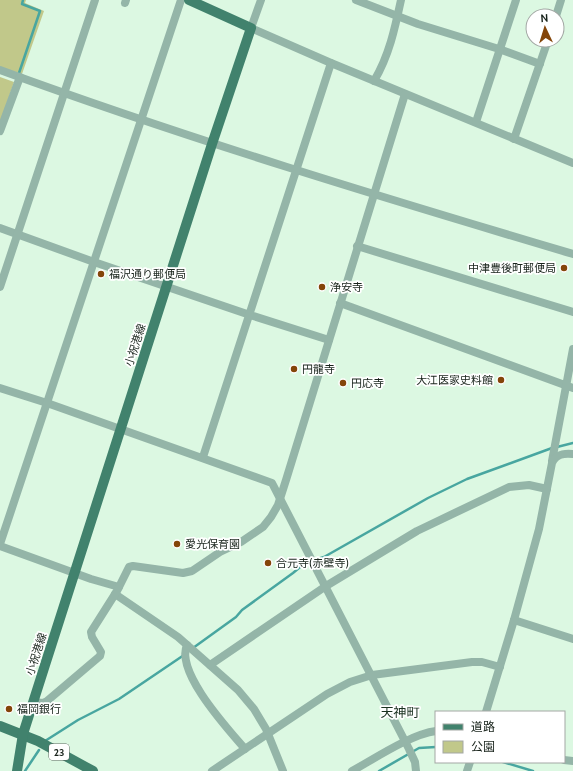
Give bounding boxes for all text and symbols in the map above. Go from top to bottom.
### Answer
north arrow [525,8,565,48]
text: N [540,11,549,25]
place label: 中津豊後町郵便局 [468,261,556,275]
marker: 中津豊後町郵便局 [559,263,569,273]
place label: 福沢通り郵便局 [109,267,186,281]
marker: 福沢通り郵便局 [96,269,106,279]
place label: 浄安寺 [330,280,363,294]
marker: 浄安寺 [317,282,327,292]
street label: 小祝港線 [122,322,148,368]
place label: 円龍寺 [302,362,335,376]
marker: 円龍寺 [289,364,299,374]
place label: 大江医家史料館 [416,373,493,387]
marker: 大江医家史料館 [496,375,506,385]
place label: 円応寺 [351,376,384,390]
marker: 円応寺 [338,378,348,388]
place label: 愛光保育園 [185,537,240,551]
marker: 愛光保育園 [172,539,182,549]
place label: 合元寺(赤壁寺) [276,556,349,570]
marker: 合元寺(赤壁寺) [263,558,273,568]
street label: 小祝港線 [23,631,49,677]
place label: 福岡銀行 [17,702,61,716]
marker: 福岡銀行 [4,704,14,714]
district label: 天神町 [380,704,420,720]
legend [435,711,565,763]
text: 道路 [471,719,495,734]
text: 公園 [471,739,495,754]
road number: 23 [49,744,69,760]

